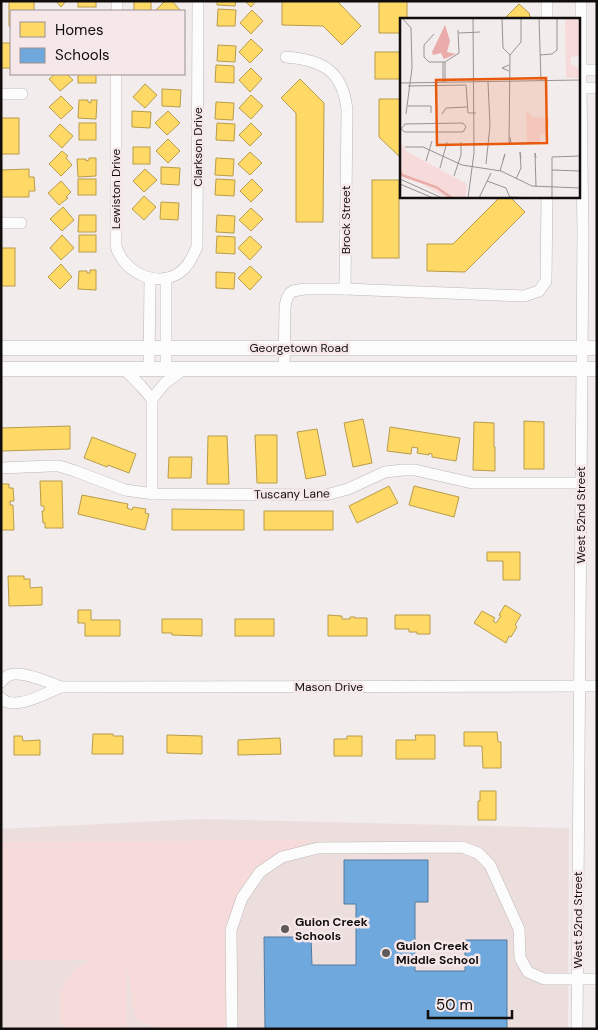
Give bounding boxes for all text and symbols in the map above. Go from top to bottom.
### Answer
legend [10,10,185,75]
inset map [400,18,580,198]
text: Homes [55,20,104,40]
text: Schools [55,45,110,65]
street label: Clarkson Drive [190,107,206,187]
street label: Lewiston Drive [108,149,124,229]
street label: Brock Street [338,185,354,254]
street label: Georgetown Road [250,340,349,356]
street label: West 52nd Street [573,466,589,564]
street label: Tuscany Lane [254,485,330,503]
street label: Mason Drive [295,679,363,695]
street label: West 52nd Street [570,871,586,969]
place label: Guion Creek Schools [295,914,368,944]
marker: Guion Creek Schools [279,923,291,935]
place label: Guion Creek Middle School [396,938,479,968]
marker: Guion Creek Middle School [380,947,392,959]
scale bar [428,988,512,1020]
text: 50 m [436,995,473,1015]

